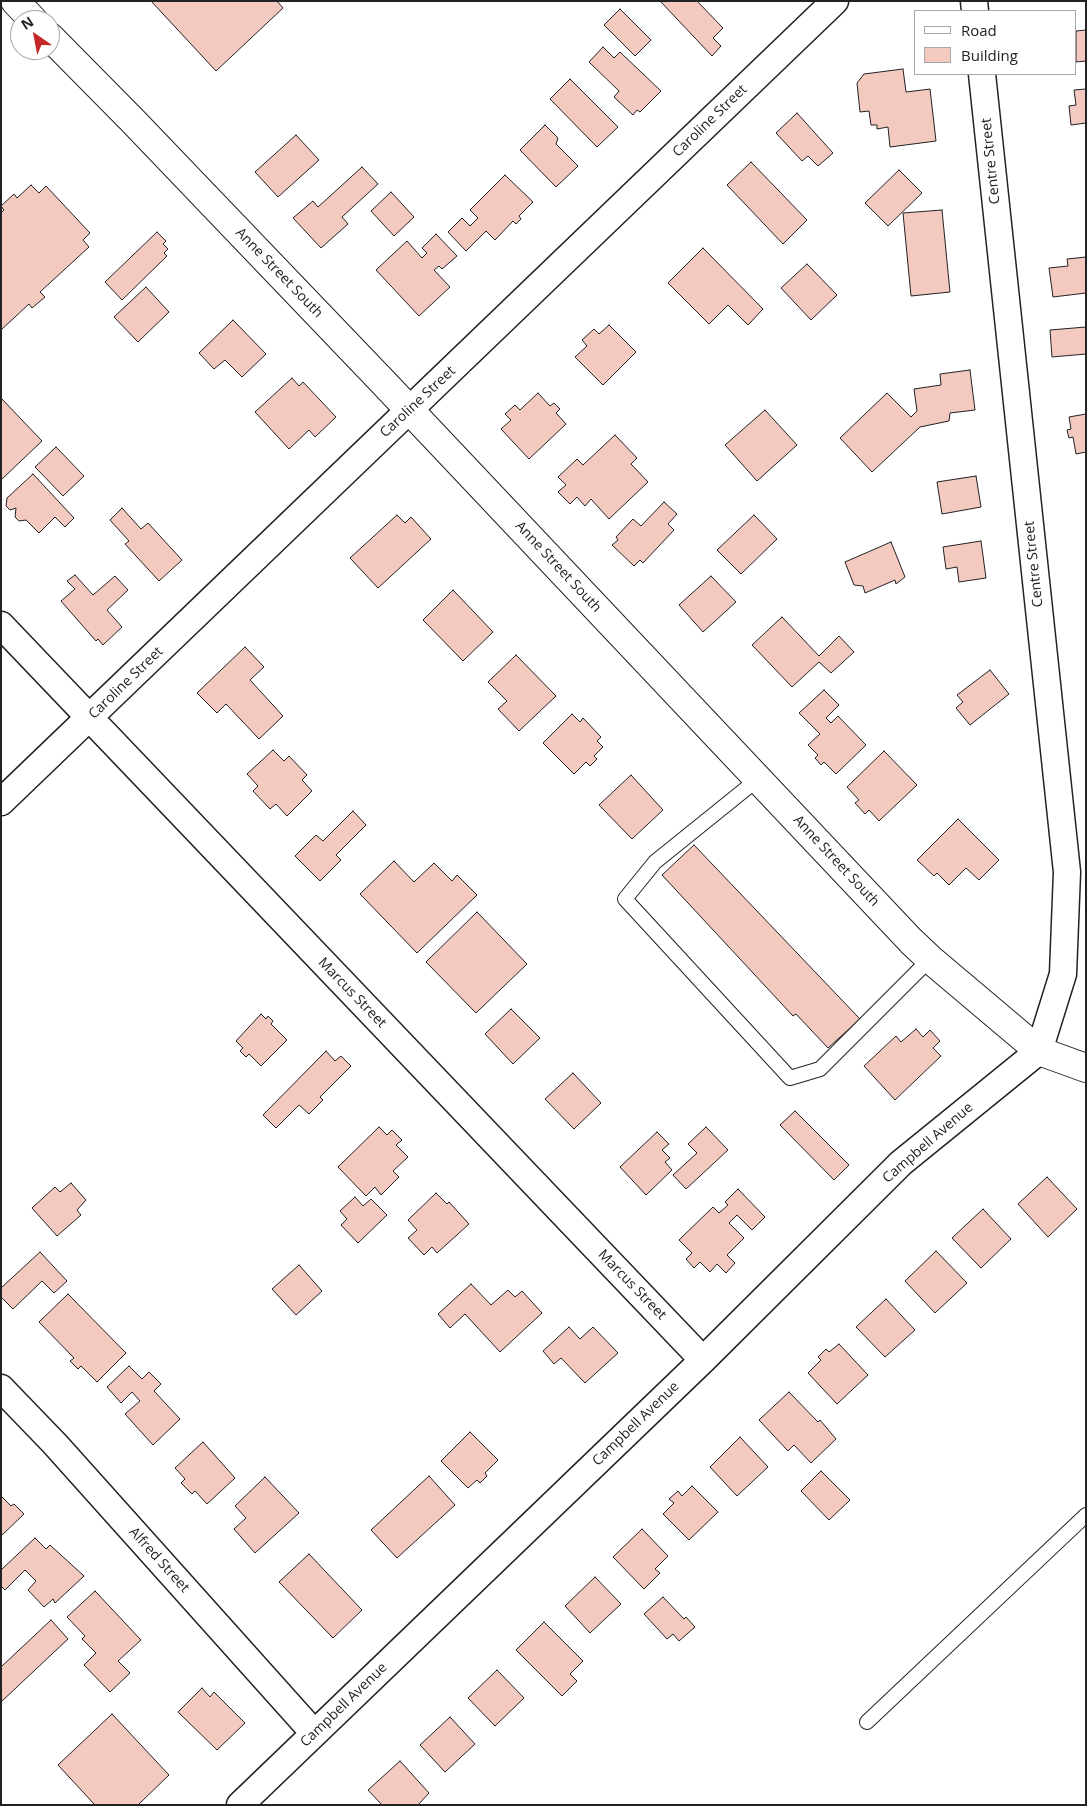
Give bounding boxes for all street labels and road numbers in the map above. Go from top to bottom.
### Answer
street label: Caroline Street [669,81,751,161]
street label: Centre Street [978,117,1004,205]
street label: Anne Street South [232,225,326,321]
street label: Caroline Street [377,363,459,441]
street label: Anne Street South [511,518,605,616]
street label: Centre Street [1021,520,1047,608]
street label: Caroline Street [85,643,167,723]
street label: Anne Street South [789,812,883,910]
street label: Marcus Street [314,955,390,1031]
street label: Campbell Avenue [879,1099,977,1187]
street label: Marcus Street [594,1247,670,1323]
street label: Campbell Avenue [589,1378,683,1470]
street label: Alfred Street [125,1524,193,1596]
street label: Campbell Avenue [297,1659,391,1751]

